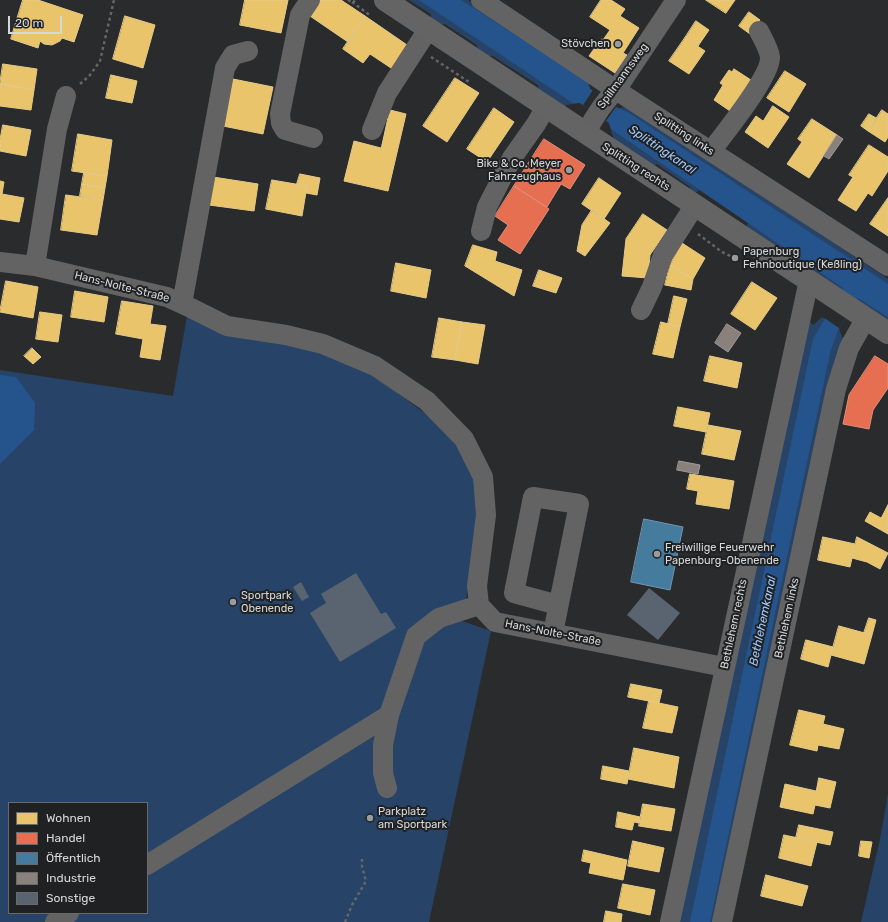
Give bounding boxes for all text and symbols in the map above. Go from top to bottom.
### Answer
scale bar [10,8,64,34]
text: 20 m [15,16,43,30]
place label: Stövchen [561,37,610,51]
marker: Stövchen [613,39,623,49]
street label: Spillmannsweg [595,41,651,111]
street label: Splitting links [651,110,717,158]
water label: Splittingkanal [626,122,698,178]
street label: Splitting rechts [599,140,673,194]
place label: Bike & Co. Meyer Fahrzeughaus [477,157,561,183]
marker: Bike & Co. Meyer Fahrzeughaus [564,165,574,175]
place label: Papenburg Fehnboutique (Keßling) [743,245,862,271]
marker: Papenburg Fehnboutique (Keßling) [730,253,740,263]
street label: Hans-Nolte-Straße [73,269,171,305]
place label: Freiwillige Feuerwehr Papenburg-Obenende [665,541,779,567]
marker: Freiwillige Feuerwehr Papenburg-Obenende [652,549,662,559]
water label: Bethlehemkanal [746,575,780,667]
street label: Bethlehem links [772,577,802,659]
street label: Bethlehem rechts [718,578,750,670]
place label: Sportpark Obenende [241,589,293,615]
marker: Sportpark Obenende [228,597,238,607]
street label: Hans-Nolte-Straße [504,617,602,649]
legend [8,802,148,914]
place label: Parkplatz am Sportpark [378,805,447,831]
text: Wohnen [46,811,91,825]
marker: Parkplatz am Sportpark [365,813,375,823]
text: Handel [46,831,85,845]
text: Öffentlich [46,851,101,865]
text: Industrie [46,871,96,885]
text: Sonstige [46,891,95,905]

